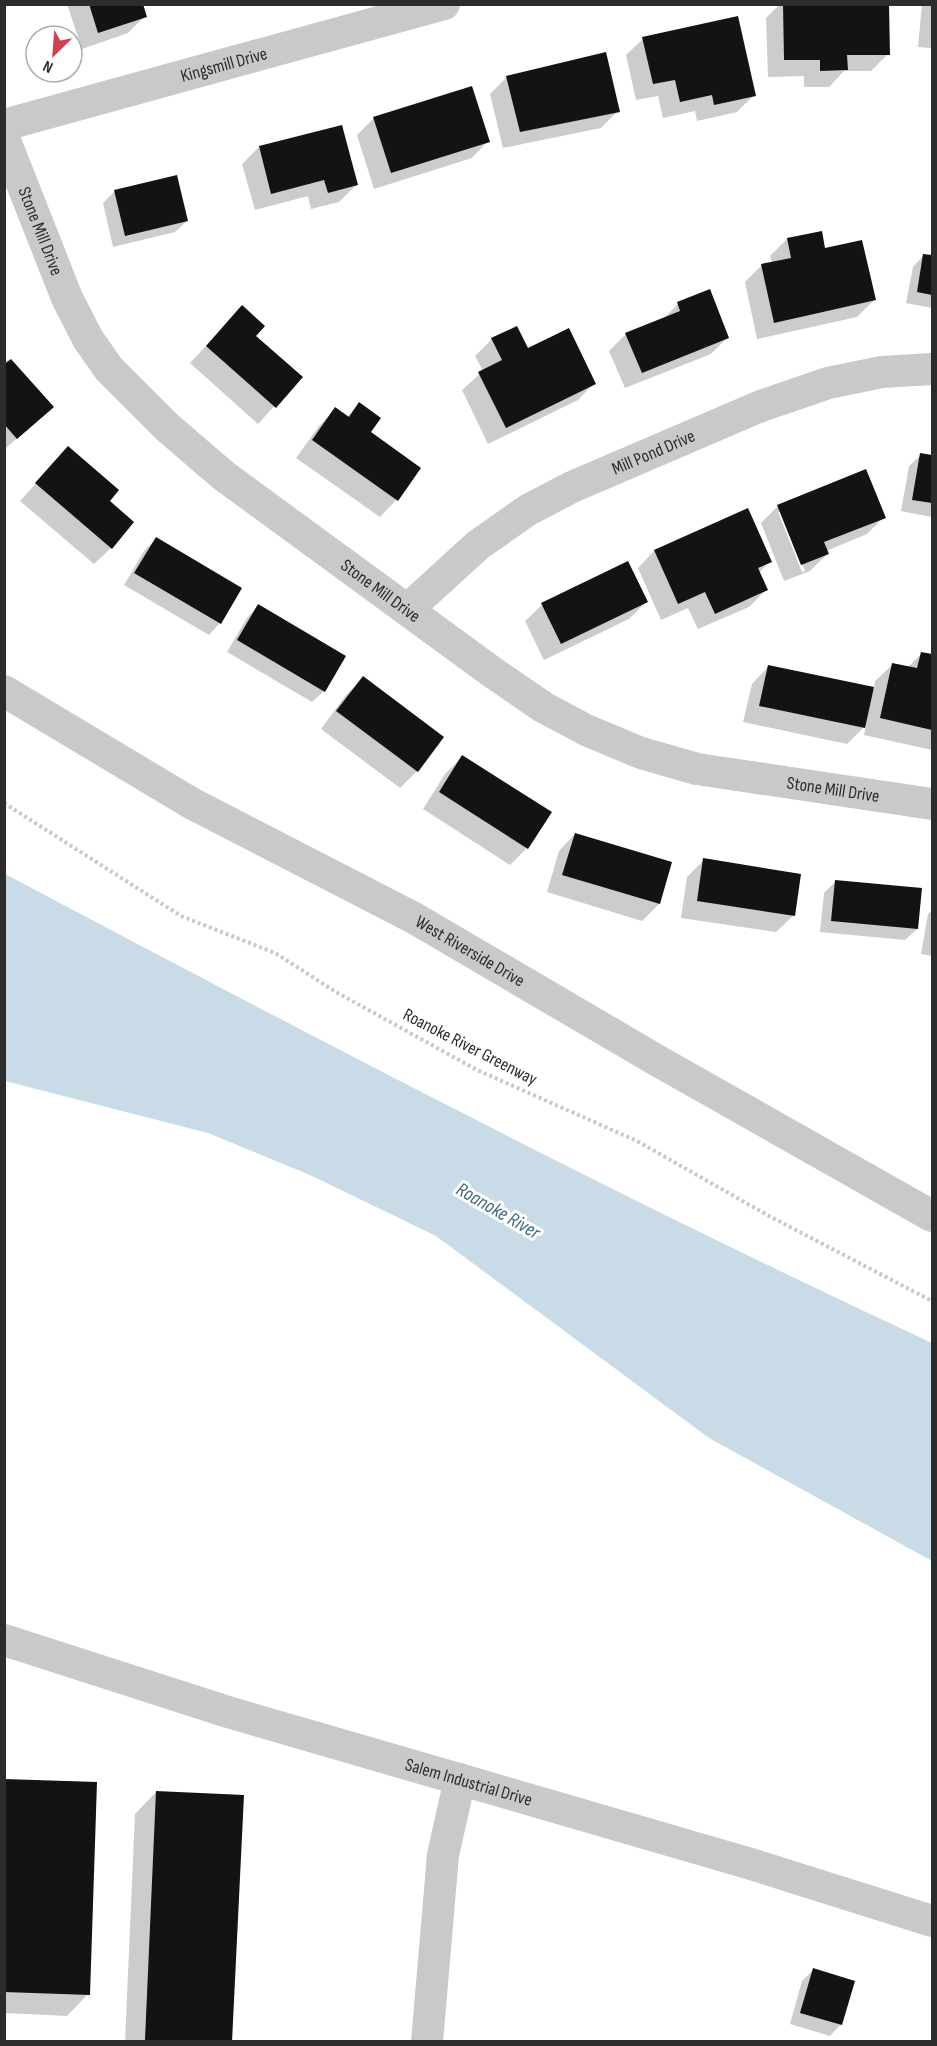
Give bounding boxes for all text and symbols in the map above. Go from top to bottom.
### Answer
north arrow [24,24,84,84]
street label: Kingsmill Drive [178,43,269,86]
text: N [40,56,56,77]
street label: Stone Mill Drive [14,184,68,278]
street label: Mill Pond Drive [609,425,698,479]
street label: Stone Mill Drive [337,555,425,627]
street label: Stone Mill Drive [785,772,881,807]
street label: West Riverside Drive [412,911,529,991]
street label: Roanoke River Greenway [399,1004,541,1090]
water label: Roanoke River [452,1177,545,1245]
street label: Salem Industrial Drive [403,1754,535,1810]

